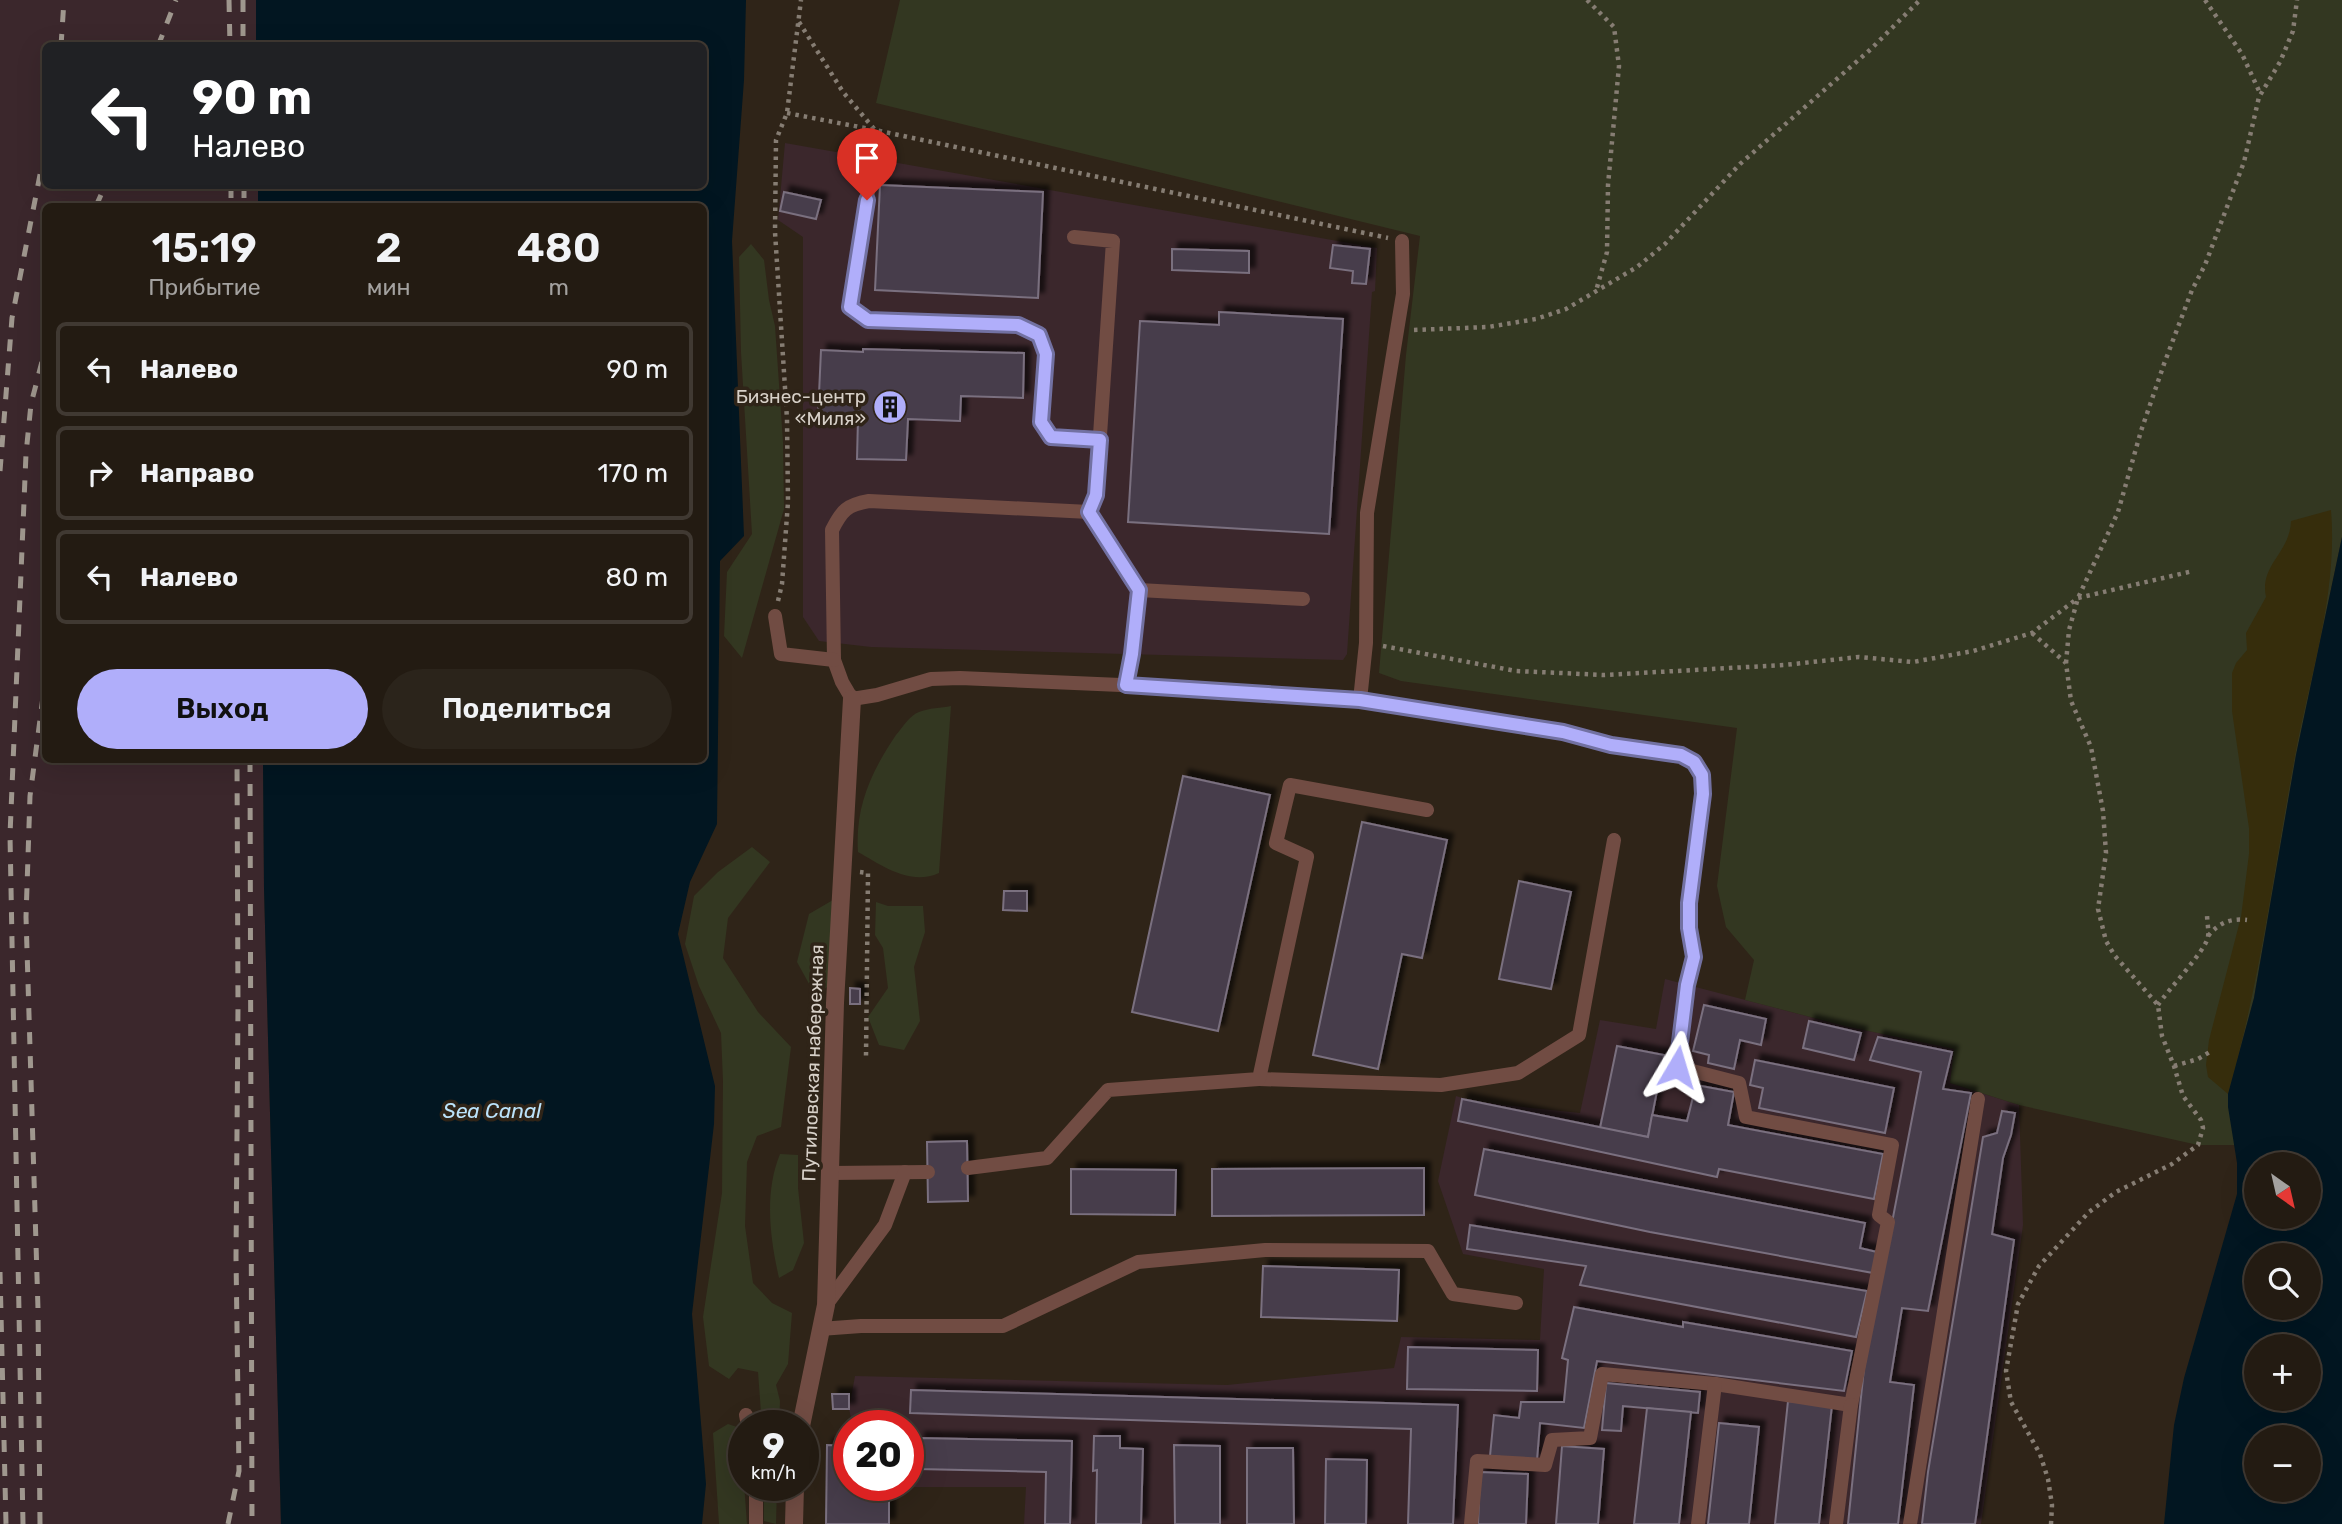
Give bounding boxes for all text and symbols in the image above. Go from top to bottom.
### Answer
text: 90 m [192,68,312,126]
icon: left [77,70,168,161]
text: Налево [192,127,305,165]
pin [837,128,897,200]
icon: arrive [848,139,886,177]
text: 15:19 [152,223,257,273]
text: 2 [375,223,402,273]
text: 480 [517,223,601,273]
text: Прибытие [148,273,261,301]
text: мин [367,273,411,301]
text: m [549,273,569,301]
icon: left [81,350,119,388]
text: Налево [140,354,238,385]
text: 90 m [607,354,668,385]
place label: Бизнес-центр «Миля» [736,385,866,430]
building icon: Бизнес-центр «Миля» [871,388,909,426]
icon: right [81,454,119,492]
text: Направо [140,458,254,489]
text: 170 m [598,458,668,489]
icon: left [81,558,119,596]
text: Налево [140,562,238,593]
text: 80 m [605,562,668,593]
button: Выход [77,669,368,749]
button: Поделиться [382,669,672,749]
street label: Путиловская набережная [797,944,829,1182]
position arrow [1640,1030,1714,1104]
water label: Sea Canal [443,1098,542,1123]
north arrow [2244,1152,2320,1228]
map controls [2244,1152,2321,1502]
button: search [2244,1243,2321,1320]
button: + [2244,1334,2321,1411]
speed limit sign: 20 [833,1410,924,1501]
text: 9 [762,1425,785,1467]
button: − [2244,1425,2321,1502]
text: km/h [751,1462,796,1484]

